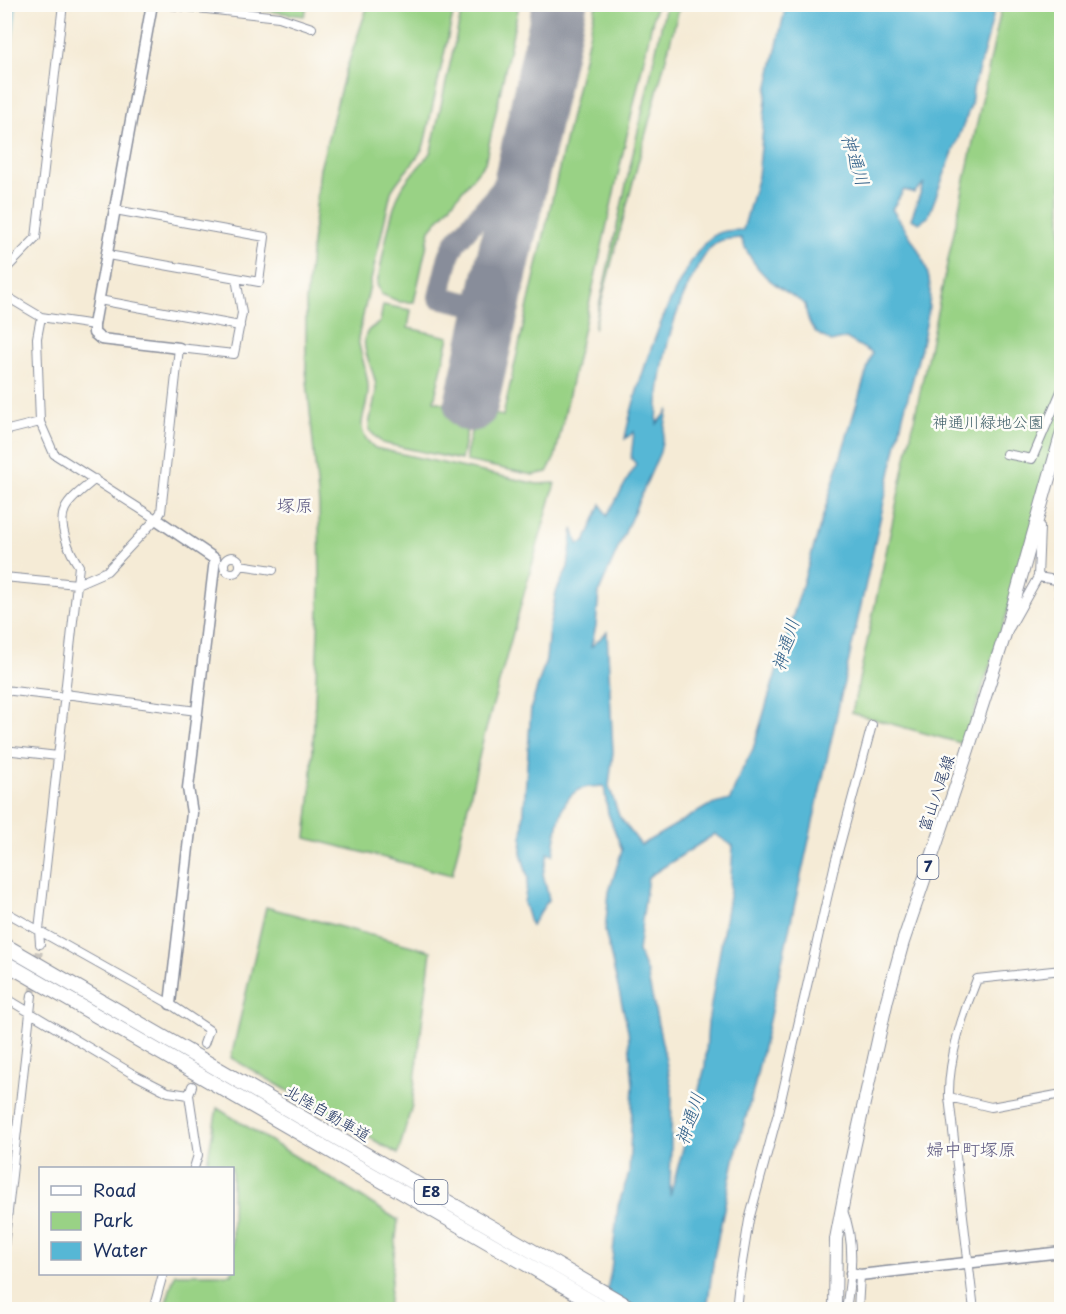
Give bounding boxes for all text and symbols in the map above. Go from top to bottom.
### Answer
water label: 神通川 [836,130,877,189]
park label: 神通川緑地公園 [932,409,1044,433]
district label: 塚原 [277,491,313,518]
water label: 神通川 [764,615,805,674]
street label: 富山八尾線 [911,751,959,834]
road number: 7 [918,855,938,879]
street label: 北陸自動車道 [281,1078,376,1147]
water label: 神通川 [667,1089,710,1148]
district label: 婦中町塚原 [926,1135,1016,1162]
legend [39,1167,234,1275]
text: Road [93,1176,137,1203]
road number: E8 [414,1180,448,1204]
text: Park [93,1206,133,1233]
text: Water [93,1236,148,1263]

